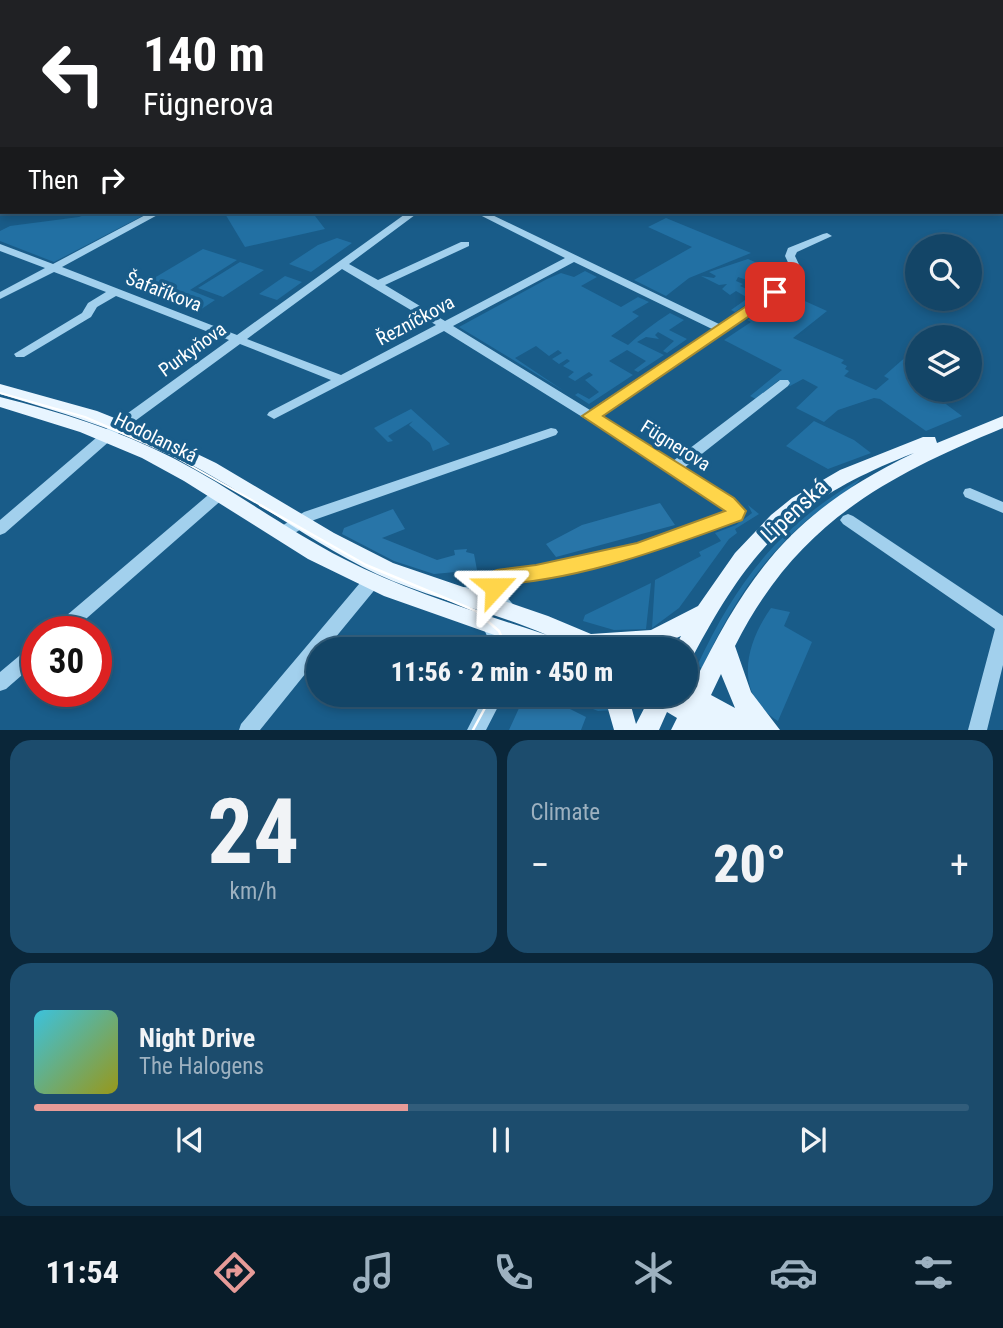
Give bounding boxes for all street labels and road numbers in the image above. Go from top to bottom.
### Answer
street label: Šafaříkova [123,267,205,316]
street label: Řezníčkova [372,290,458,351]
street label: Purkyňova [154,317,230,382]
street label: Hodolanská [111,408,201,467]
street label: Fügnerova [637,415,715,476]
street label: Lipenská [755,474,833,549]

